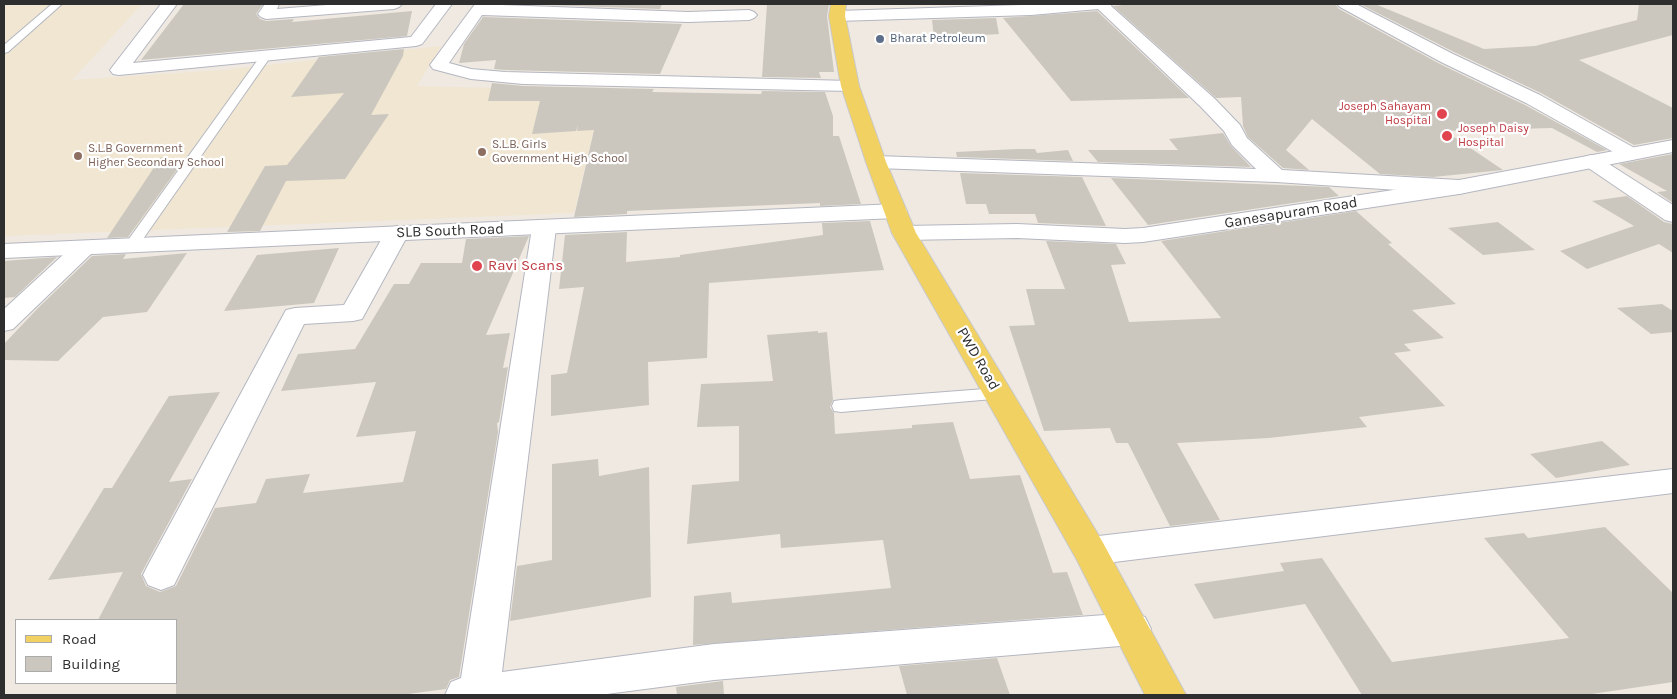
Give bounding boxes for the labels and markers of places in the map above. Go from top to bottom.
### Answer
place label: Bharat Petroleum [890,32,986,46]
marker: Bharat Petroleum [874,33,886,45]
place label: Joseph Sahayam Hospital [1339,100,1431,128]
marker: Joseph Sahayam Hospital [1435,107,1449,121]
place label: Joseph Daisy Hospital [1458,122,1529,150]
marker: Joseph Daisy Hospital [1440,129,1454,143]
place label: S.L.B. Girls Government High School [492,138,628,166]
place label: S.L.B Government Higher Secondary School [88,142,224,170]
marker: S.L.B. Girls Government High School [476,146,488,158]
marker: S.L.B Government Higher Secondary School [72,150,84,162]
place label: Ravi Scans [488,257,563,275]
marker: Ravi Scans [470,259,484,273]

